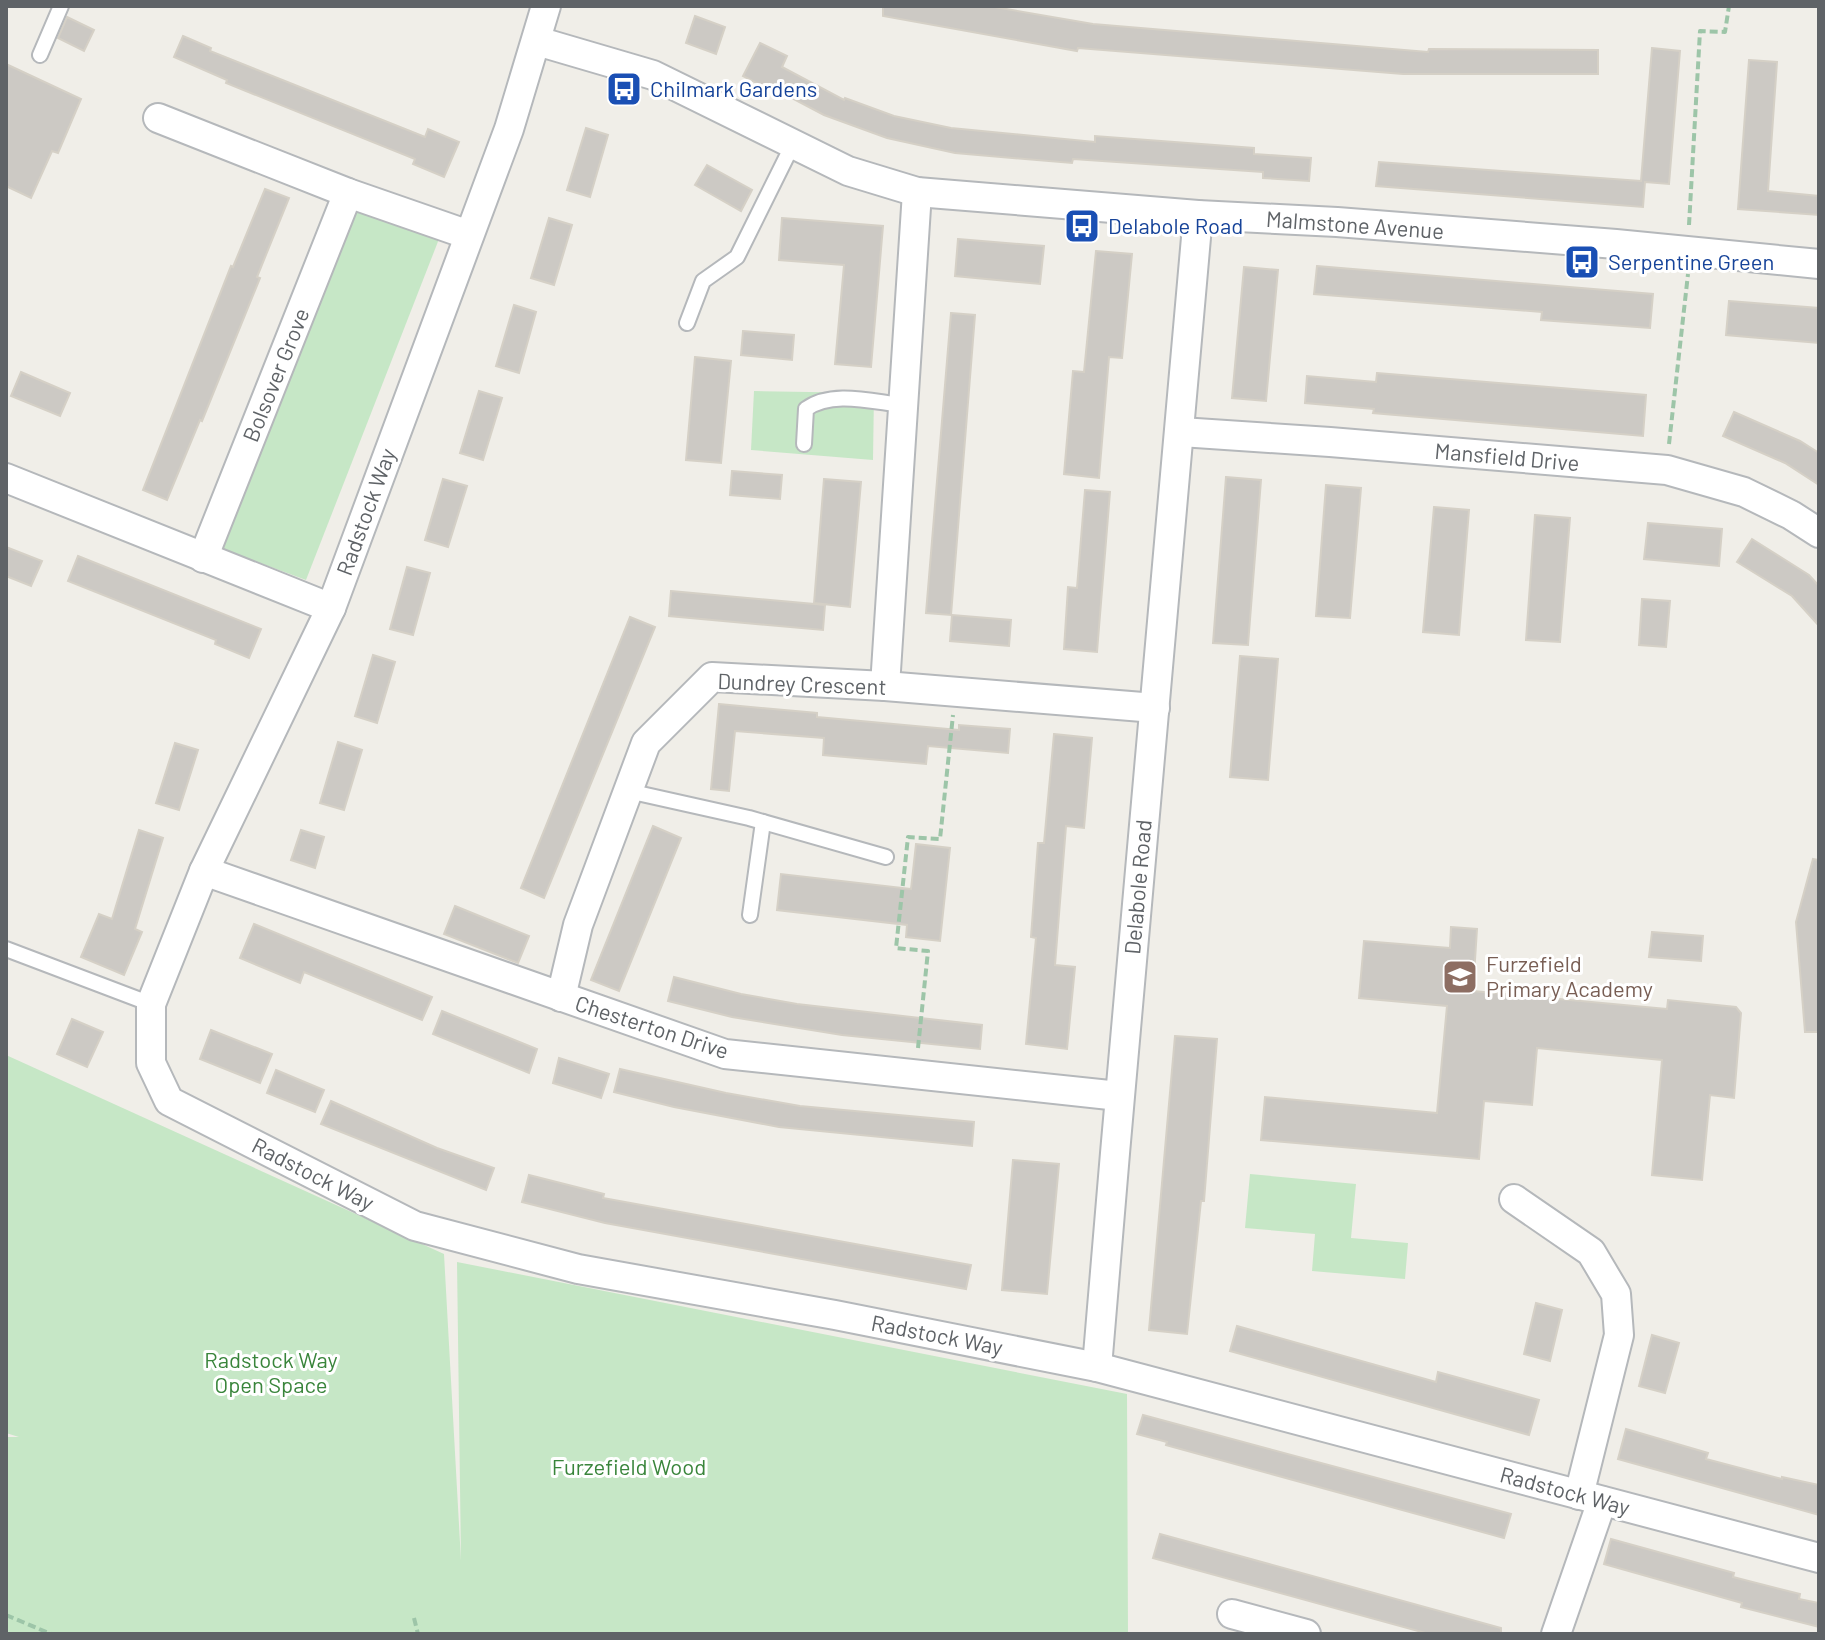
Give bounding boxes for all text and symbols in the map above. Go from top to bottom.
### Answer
bus stop icon: Chilmark Gardens [605,70,643,108]
place label: Chilmark Gardens [650,75,817,101]
street label: Malmstone Avenue [1265,205,1445,243]
bus stop icon: Delabole Road [1063,207,1101,245]
place label: Delabole Road [1108,212,1243,238]
bus stop icon: Serpentine Green [1563,243,1601,281]
place label: Serpentine Green [1608,248,1774,274]
street label: Bolsover Grove [236,304,314,445]
street label: Mansfield Drive [1434,437,1580,475]
street label: Radstock Way [330,445,400,579]
street label: Dundrey Crescent [717,667,887,699]
street label: Delabole Road [1118,818,1156,955]
place label: Furzefield Primary Academy [1486,950,1653,1001]
school or university icon: Furzefield Primary Academy [1441,958,1479,996]
street label: Chesterton Drive [572,989,732,1063]
street label: Radstock Way [248,1131,379,1215]
street label: Radstock Way [869,1309,1005,1359]
park label: Radstock Way Open Space [204,1346,338,1397]
park label: Furzefield Wood [552,1453,706,1479]
street label: Radstock Way [1498,1460,1633,1520]

